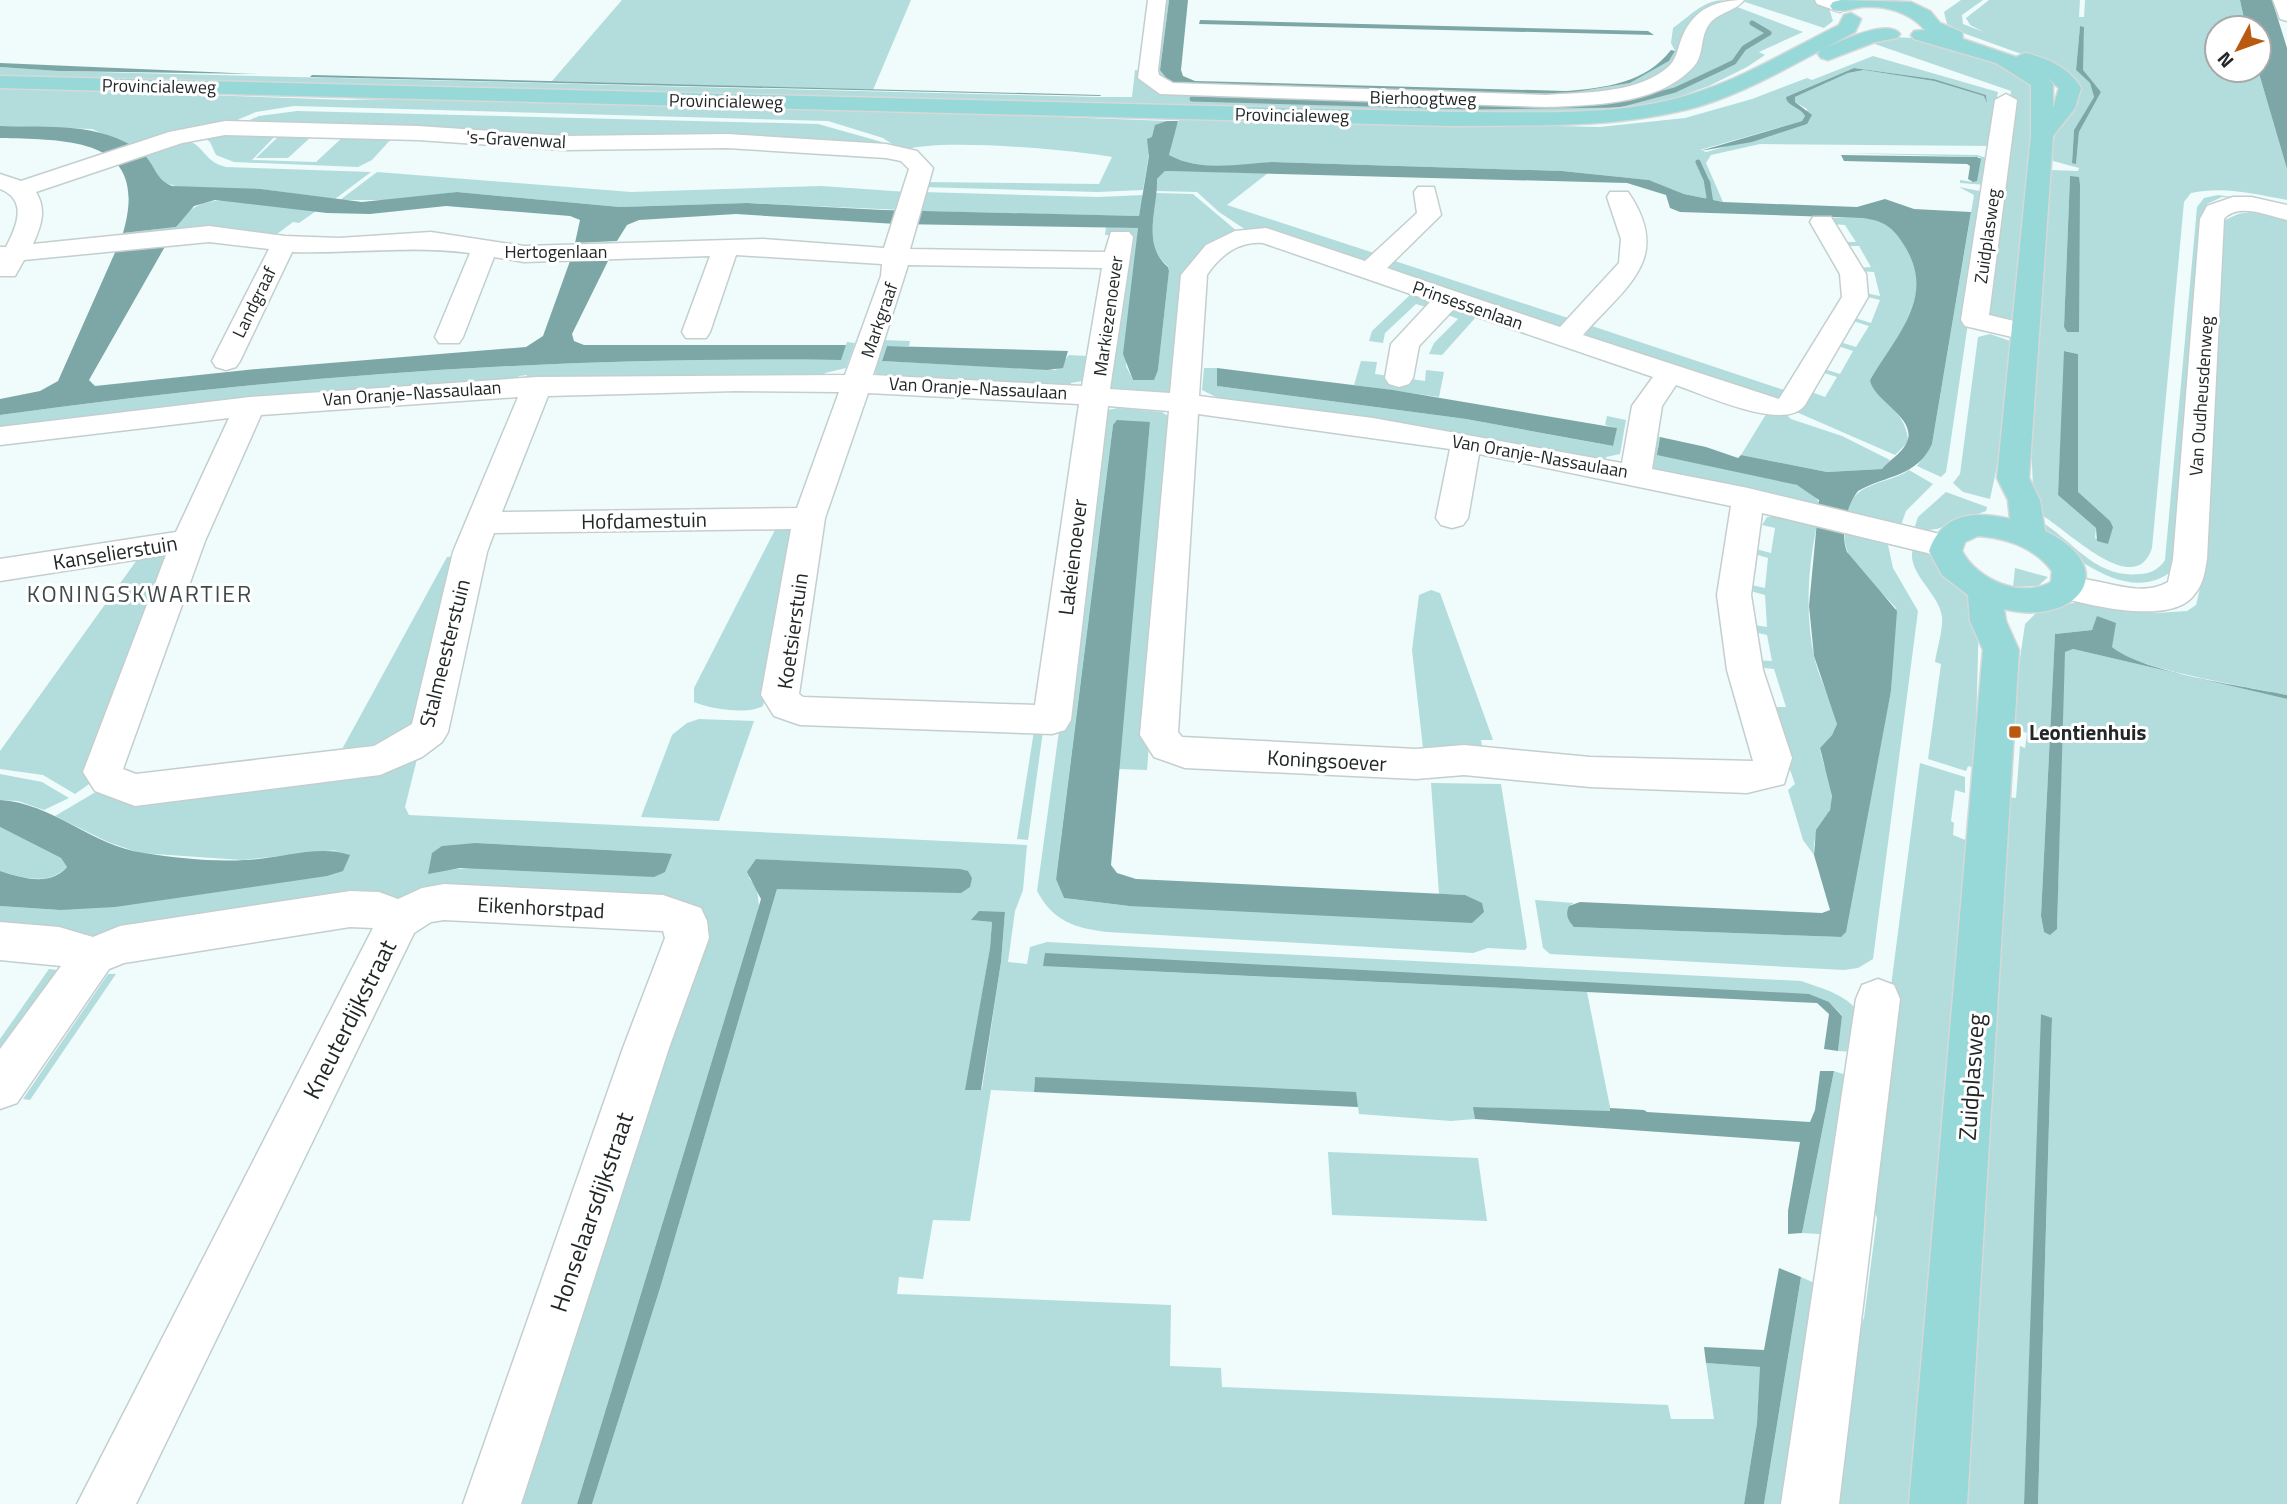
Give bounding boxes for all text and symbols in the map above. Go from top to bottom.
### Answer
north arrow [2203,14,2273,84]
text: N [2210,46,2240,75]
street label: Provincialeweg [102,72,216,100]
street label: Bierhoogtweg [1369,84,1477,112]
street label: Provincialeweg [669,87,783,115]
street label: Provincialeweg [1235,101,1349,129]
street label: 's-Gravenwal [465,123,567,155]
street label: Zuidplasweg [1967,187,2007,285]
street label: Hertogenlaan [504,238,608,265]
street label: Markiezenoever [1086,254,1130,378]
street label: Landgraaf [225,262,283,342]
street label: Prinsessenlaan [1409,273,1527,337]
street label: Markgraaf [853,279,905,361]
street label: Van Oudheusdenweg [2182,315,2220,477]
street label: Van Oranje-Nassaulaan [888,370,1068,406]
street label: Van Oranje-Nassaulaan [322,373,502,413]
street label: Van Oranje-Nassaulaan [1450,427,1630,485]
street label: Lakeienoever [1049,497,1095,617]
street label: Hofdamestuin [581,503,707,537]
street label: Kanselierstuin [50,526,180,578]
street label: Koetsierstuin [768,571,816,691]
street label: Stalmeesterstuin [410,575,478,731]
district label: KONINGSKWARTIER [27,576,253,611]
place label: Leontienhuis [2029,716,2146,748]
marker: Leontienhuis [2007,724,2023,740]
street label: Koningsoever [1266,741,1388,779]
street label: Eikenhorstpad [477,888,605,926]
street label: Kneuterdijkstraat [293,932,405,1105]
street label: Zuidplasweg [1949,1012,1993,1142]
street label: Honselaarsdijkstraat [540,1107,642,1317]

